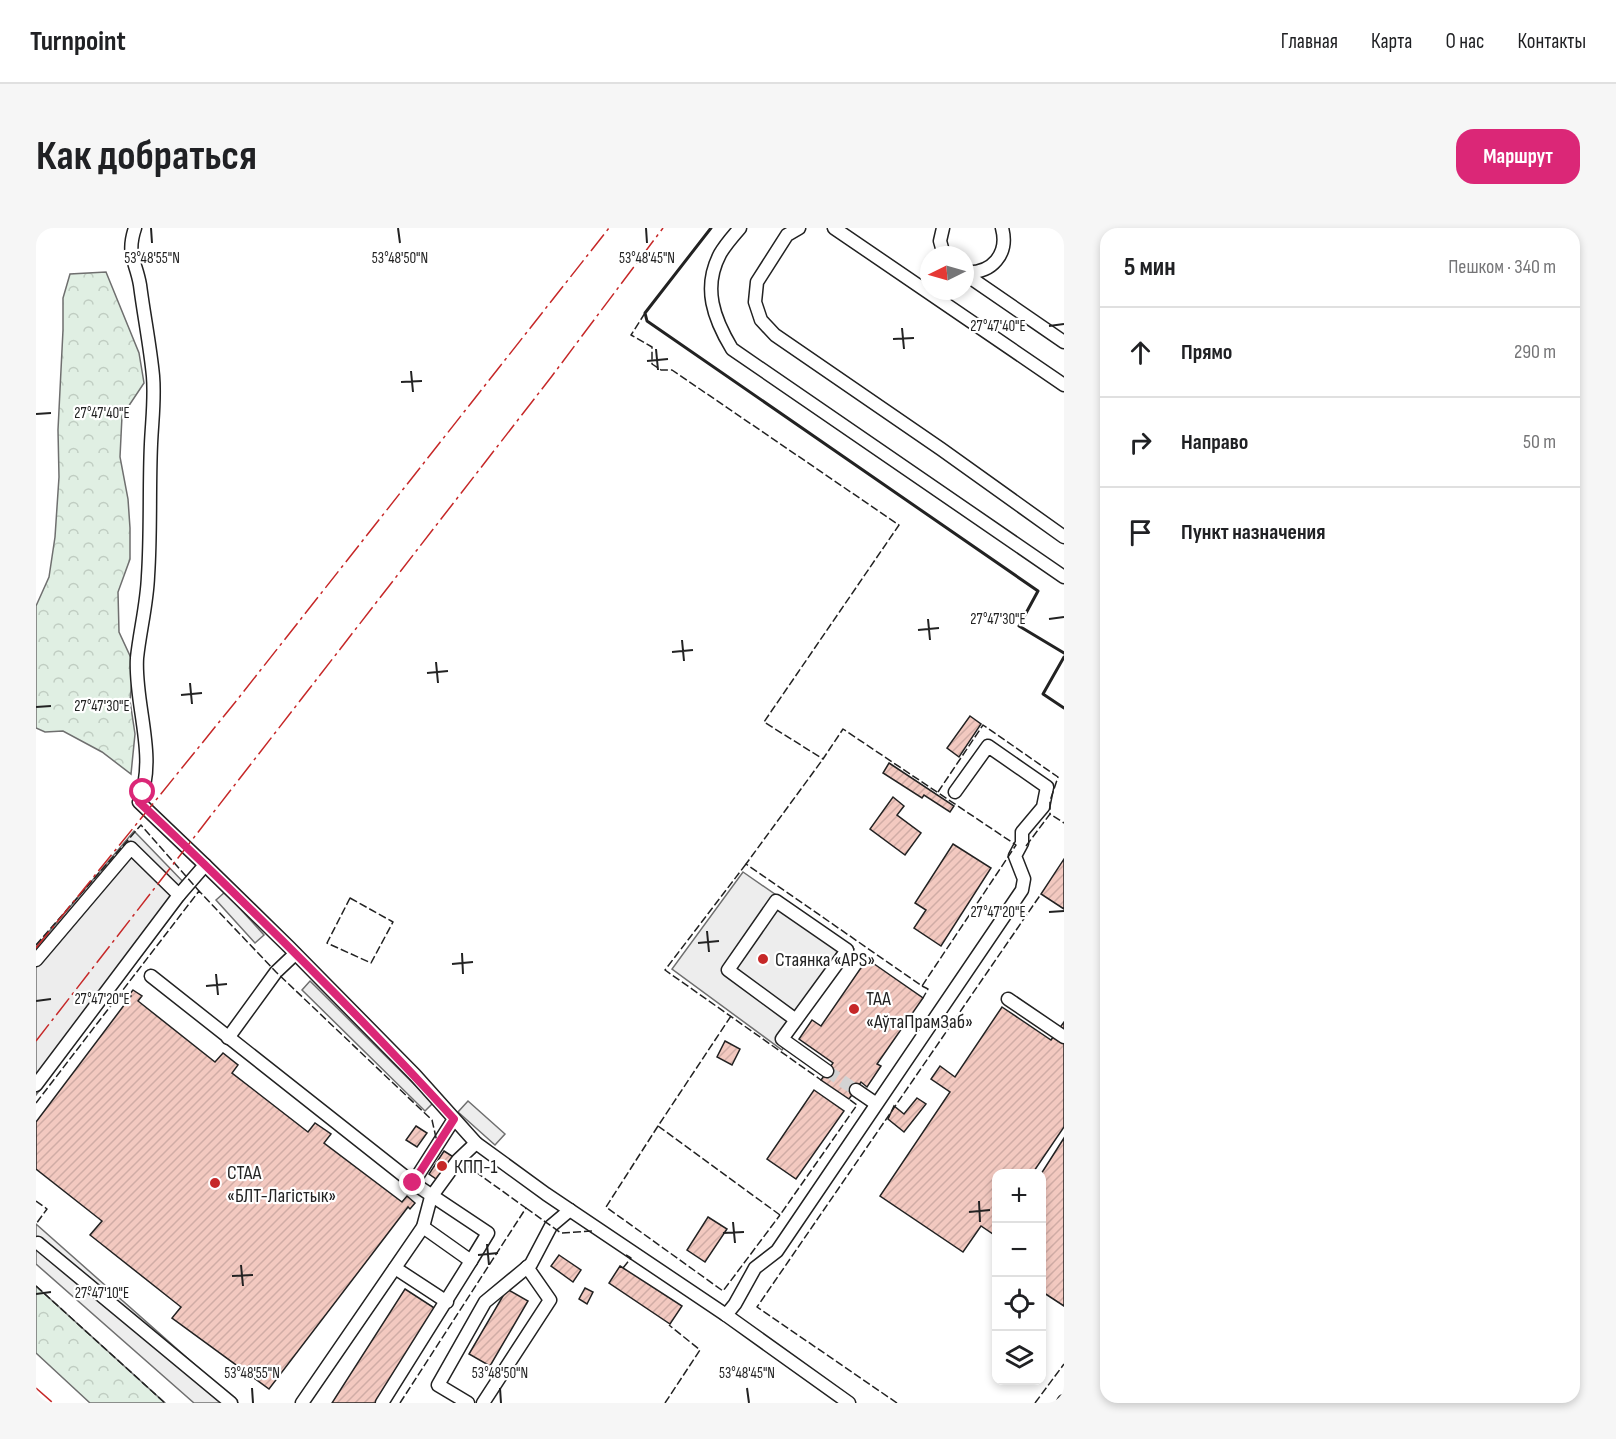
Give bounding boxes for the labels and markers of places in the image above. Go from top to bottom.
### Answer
place label: Стаянка «APS» [775,948,875,972]
marker: Стаянка «APS» [756,952,770,966]
place label: ТАА «АўтаПрамЗаб» [866,987,973,1034]
marker: ТАА «АўтаПрамЗаб» [847,1002,861,1016]
place label: КПП-1 [454,1155,498,1179]
marker: КПП-1 [435,1159,449,1173]
place label: СТАА «БЛТ-Лагістык» [227,1161,336,1208]
marker: СТАА «БЛТ-Лагістык» [208,1176,222,1190]

